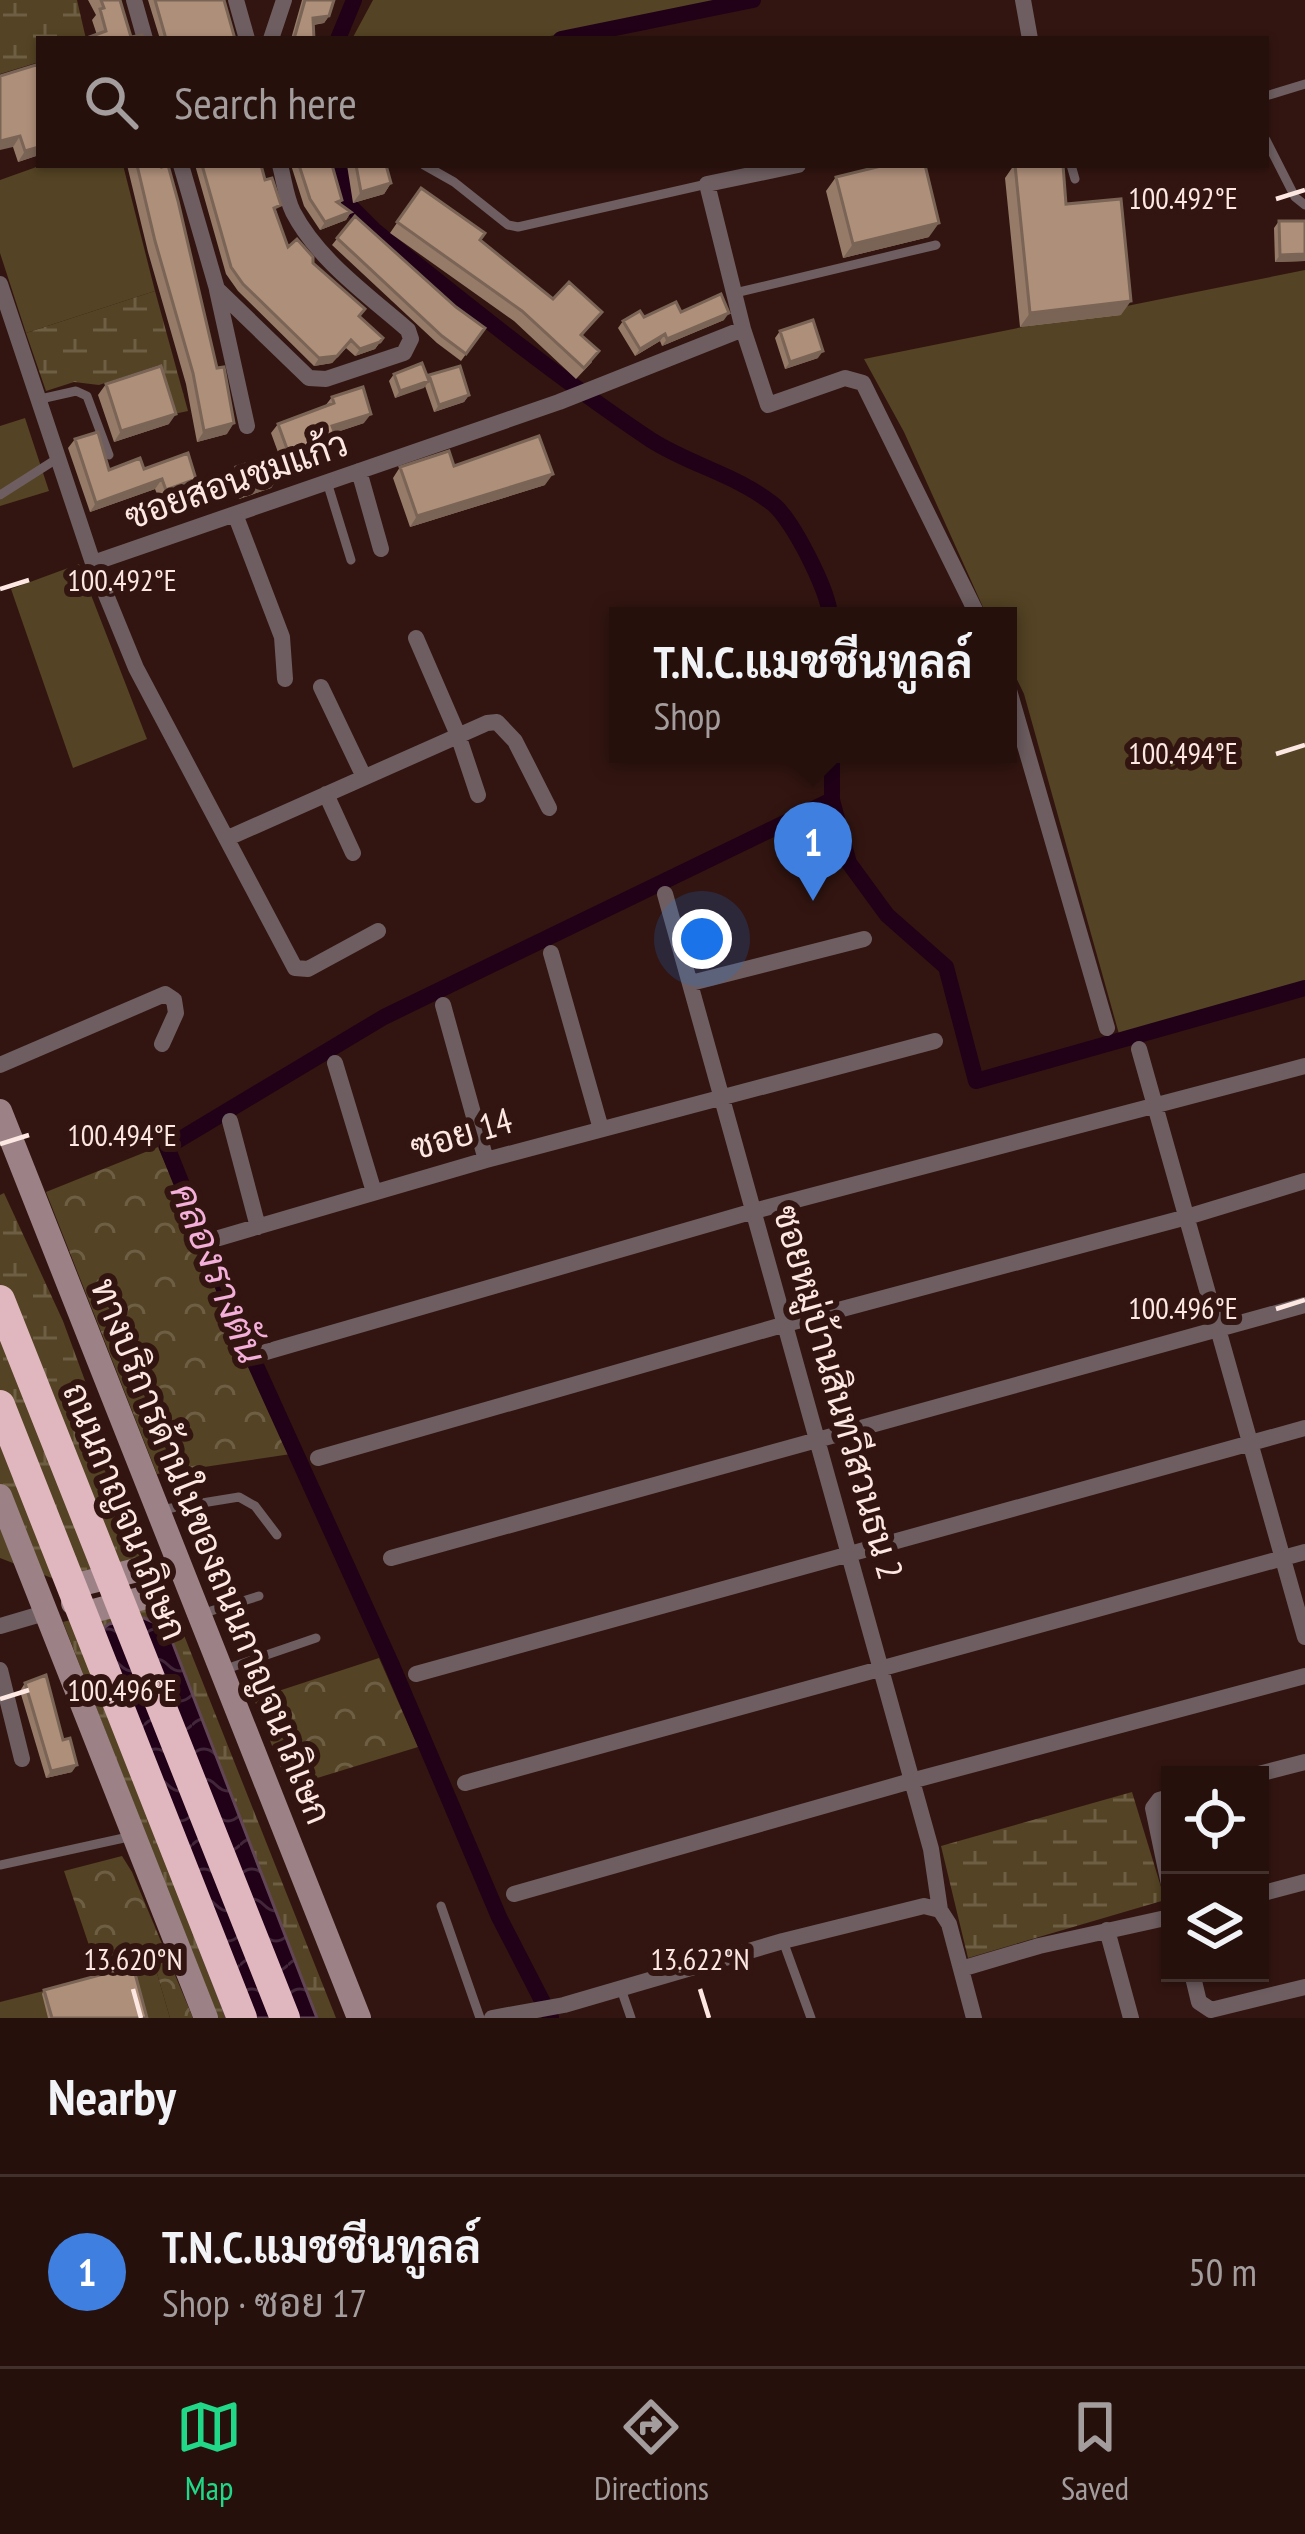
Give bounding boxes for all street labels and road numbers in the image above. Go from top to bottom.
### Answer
street label: ซอยสอนชมแก้ว [118,419,354,539]
street label: ซอย 14 [405,1096,517,1170]
street label: ซอยหมู่บ้านสินทวีสวนธน 2 [761,1200,915,1585]
street label: ทางบริการด้านในของถนนกาญจนาภิเษก [81,1271,343,1831]
street label: ถนนกาญจนาภิเษก [53,1375,199,1647]

